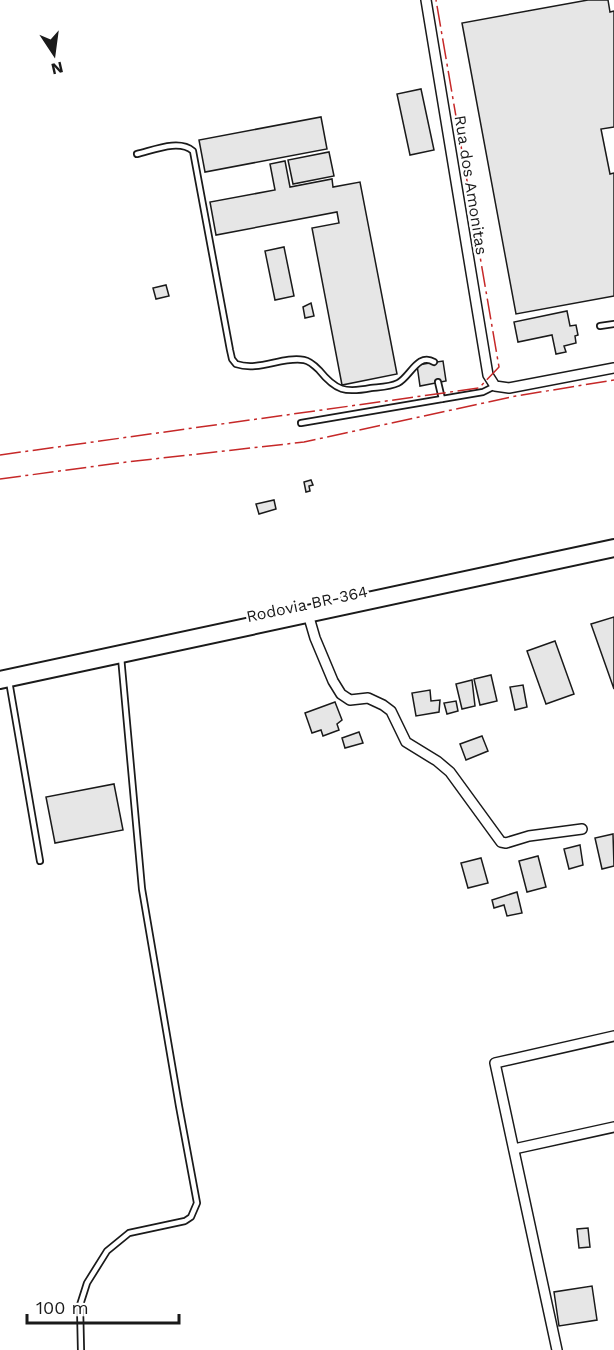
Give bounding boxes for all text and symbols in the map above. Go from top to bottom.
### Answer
north arrow [24,24,84,84]
text: N [49,58,65,79]
street label: Rua dos Amonitas [451,114,491,256]
street label: Rodovia BR-364 [245,582,370,626]
scale bar [27,1287,178,1325]
text: 100 m [36,1297,89,1318]

